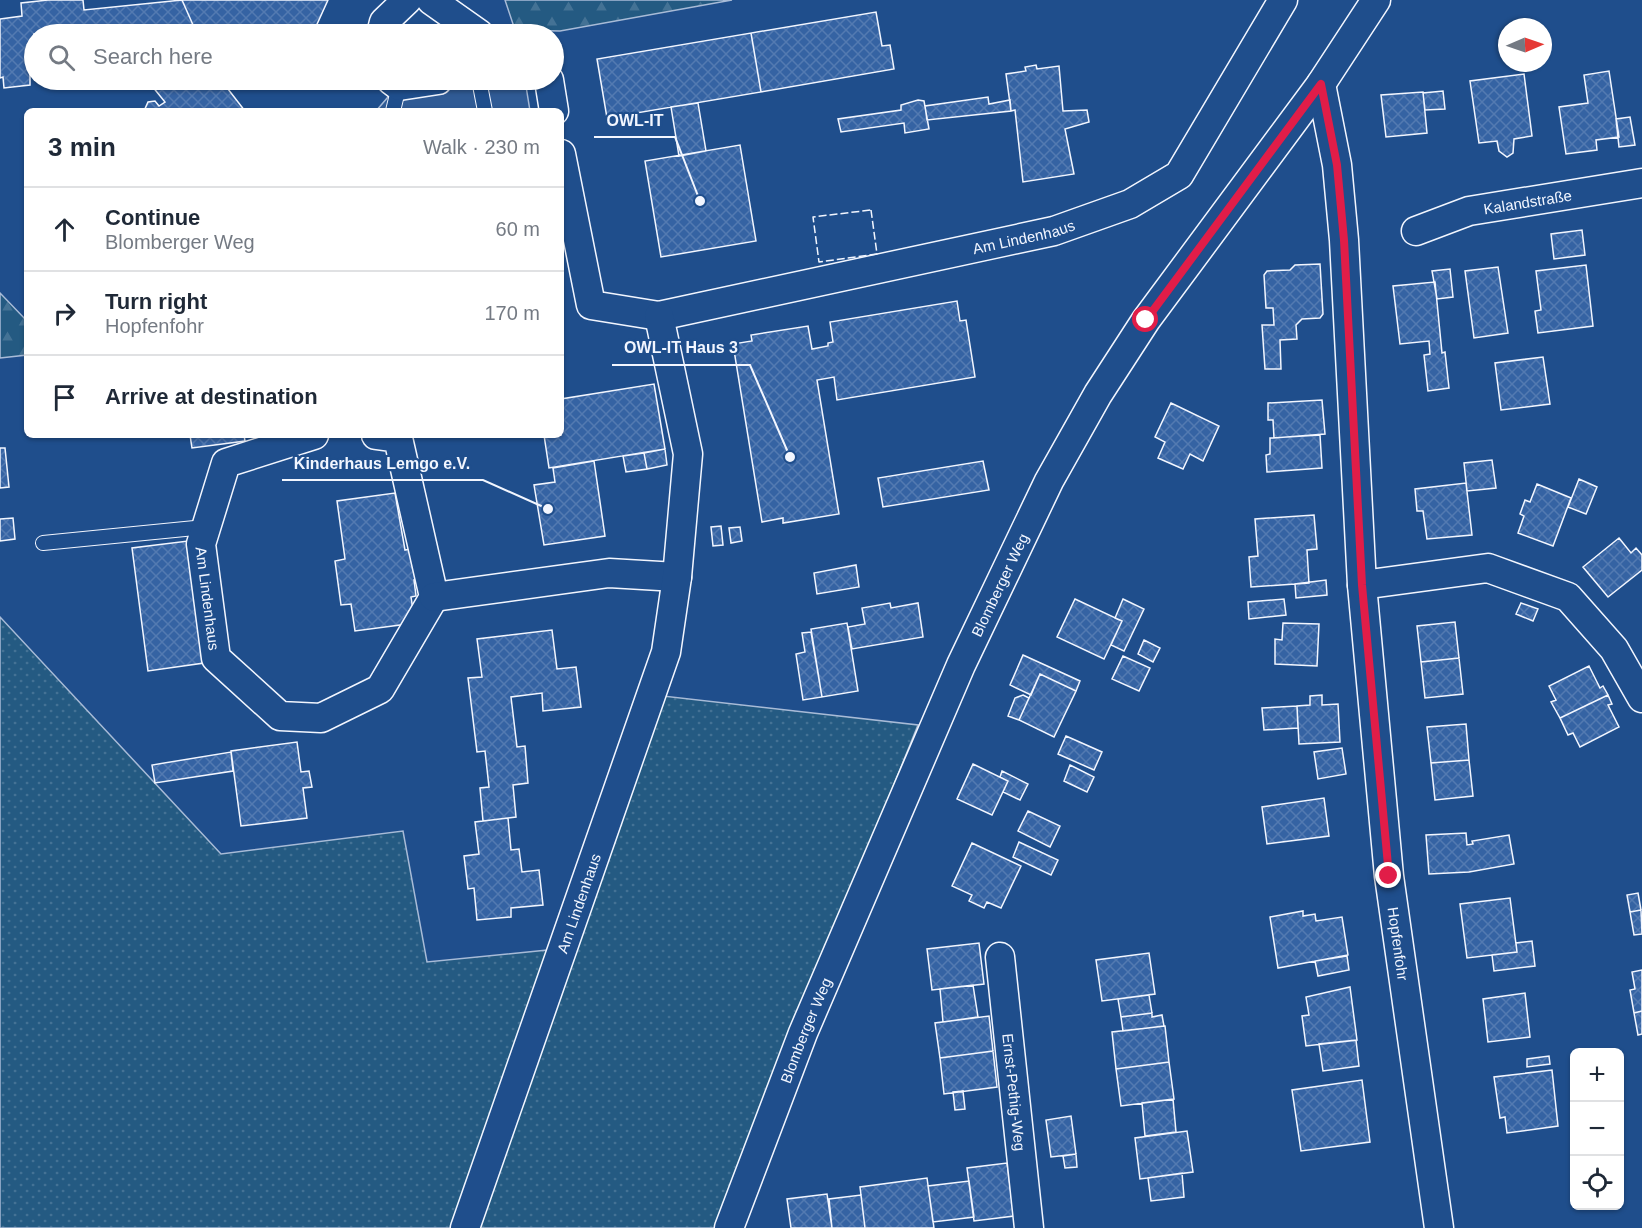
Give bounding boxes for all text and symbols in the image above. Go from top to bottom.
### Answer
north arrow [1498,18,1552,72]
search box [24,24,564,90]
icon: search [45,41,78,74]
text: Search here [93,44,213,69]
callout: OWL-IT [594,103,675,137]
text: OWL-IT [607,112,664,129]
text: 3 min [48,132,116,162]
text: Walk · 230 m [423,136,540,158]
street label: Kalandstraße [1482,186,1573,217]
text: Continue [105,205,200,230]
icon: ahead [48,213,81,246]
street label: Am Lindenhaus [971,216,1077,257]
text: 60 m [496,218,540,240]
text: Blomberger Weg [105,231,255,253]
text: Turn right [105,289,207,314]
icon: right [48,297,81,330]
text: 170 m [484,302,540,324]
route start [1132,306,1158,332]
text: Hopfenfohr [105,315,204,337]
callout: OWL-IT Haus 3 [612,331,750,365]
text: OWL-IT Haus 3 [624,339,738,356]
icon: arrive [48,381,81,414]
text: Arrive at destination [105,384,318,409]
callout: Kinderhaus Lemgo e.V. [282,446,483,480]
text: Kinderhaus Lemgo e.V. [294,455,470,472]
street label: Blomberger Weg [967,530,1031,639]
street label: Am Lindenhaus [193,546,223,651]
street label: Am Lindenhaus [553,851,604,955]
route end [1375,862,1401,888]
street label: Hopfenfohr [1385,906,1412,982]
street label: Blomberger Weg [776,975,834,1085]
street label: Ernst-Pethig-Weg [1000,1033,1029,1152]
map controls [1570,1048,1624,1210]
button: + [1570,1048,1624,1102]
button: − [1570,1102,1624,1156]
button: locate [1570,1156,1624,1210]

